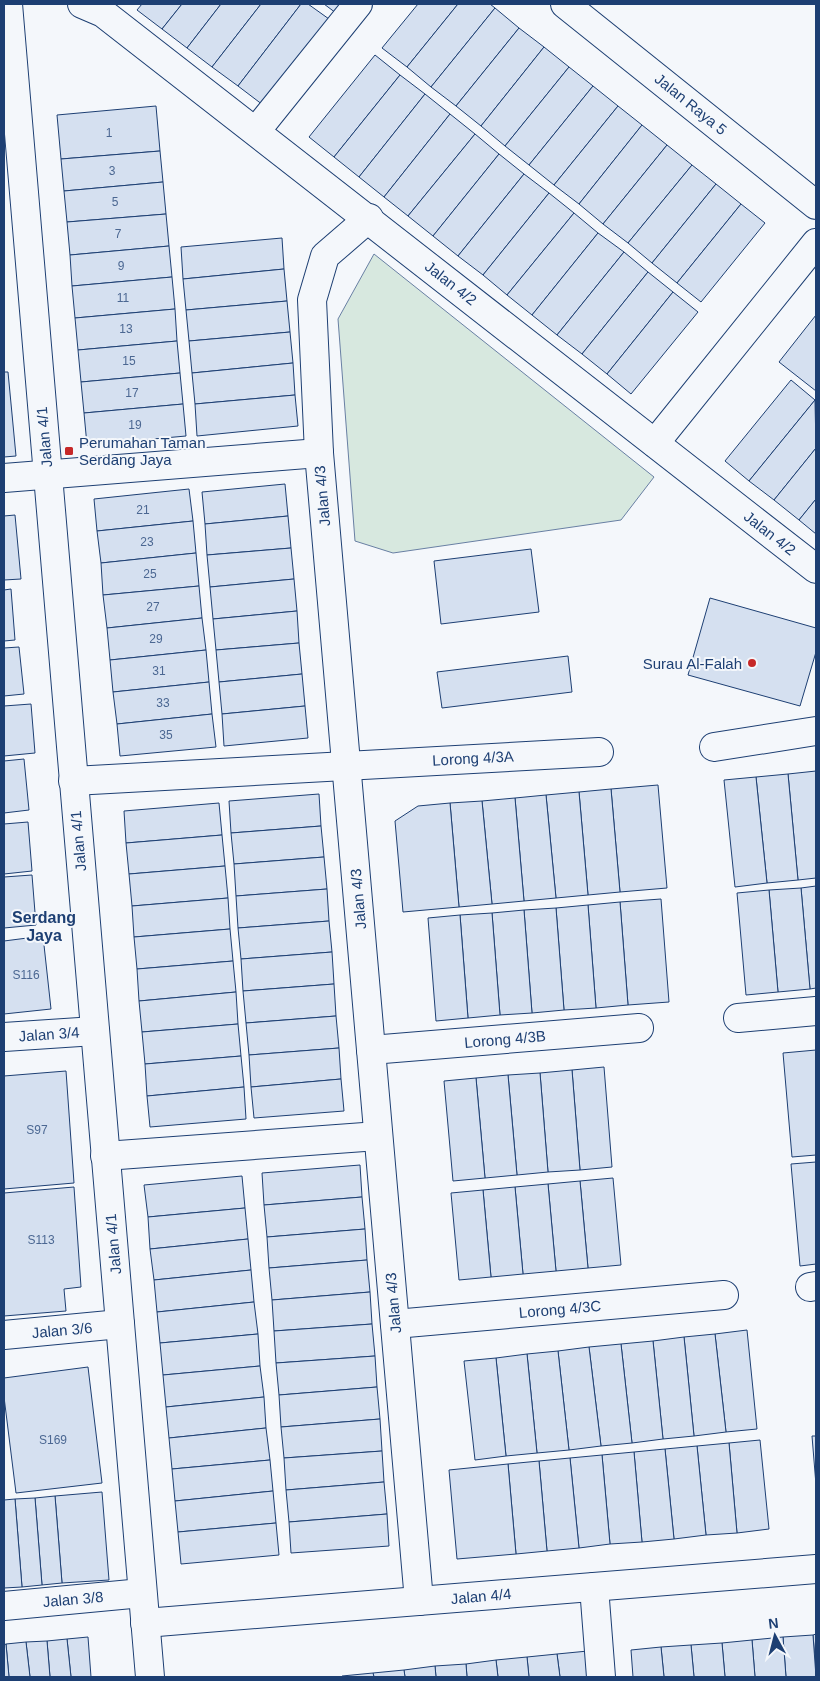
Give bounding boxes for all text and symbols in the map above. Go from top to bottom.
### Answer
street label: Jalan Raya 5 [652,70,730,138]
house number: 1 [106,126,113,140]
house number: 3 [109,164,116,178]
house number: 5 [112,195,119,209]
house number: 7 [115,227,122,241]
street label: Jalan 4/2 [422,258,480,308]
house number: 9 [118,259,125,273]
house number: 11 [117,291,130,305]
house number: 13 [119,322,133,336]
house number: 15 [122,354,136,368]
house number: 17 [125,386,139,400]
street label: Jalan 4/1 [33,406,55,468]
house number: 19 [128,418,142,432]
place label: Perumahan Taman Serdang Jaya [79,434,205,468]
marker: Perumahan Taman Serdang Jaya [63,445,75,457]
street label: Jalan 4/3 [311,465,333,527]
house number: 21 [136,503,150,517]
street label: Jalan 4/2 [741,508,799,558]
house number: 23 [140,535,154,549]
house number: 25 [143,567,157,581]
house number: 27 [146,600,160,614]
house number: 29 [149,632,163,646]
place label: Surau Al-Falah [643,655,742,672]
marker: Surau Al-Falah [746,657,758,669]
house number: 31 [152,664,166,678]
house number: 33 [156,696,170,710]
house number: 35 [159,728,173,742]
street label: Lorong 4/3A [432,747,514,769]
street label: Jalan 4/1 [67,810,89,872]
street label: Jalan 4/3 [347,868,369,930]
district label: Serdang Jaya [12,909,76,944]
house number: S116 [12,968,40,982]
street label: Jalan 3/4 [18,1023,80,1045]
street label: Lorong 4/3B [464,1027,546,1051]
house number: S97 [26,1123,48,1137]
street label: Jalan 4/1 [102,1213,124,1275]
house number: S113 [27,1233,55,1247]
street label: Jalan 4/3 [382,1272,404,1334]
street label: Lorong 4/3C [518,1297,602,1321]
street label: Jalan 3/6 [31,1319,93,1341]
house number: S169 [39,1433,67,1447]
street label: Jalan 4/4 [450,1585,512,1607]
street label: Jalan 3/8 [42,1588,104,1610]
north arrow [750,1611,800,1661]
text: N [767,1615,779,1632]

